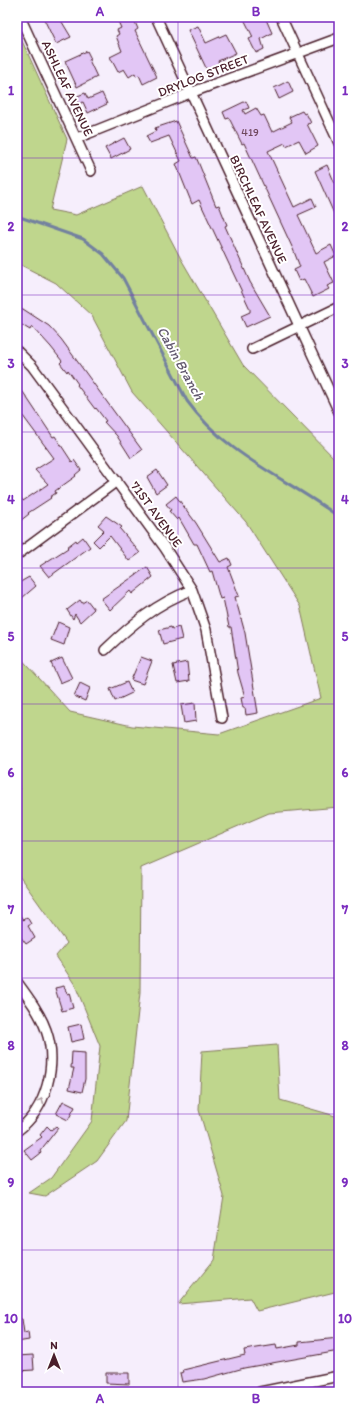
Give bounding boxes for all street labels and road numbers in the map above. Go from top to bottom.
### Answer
street label: ASHLEAF AVENUE [39,38,96,139]
street label: DRYLOG STREET [156,51,251,100]
street label: BIRCHLEAF AVENUE [227,153,290,266]
street label: 71ST AVENUE [128,478,186,550]

